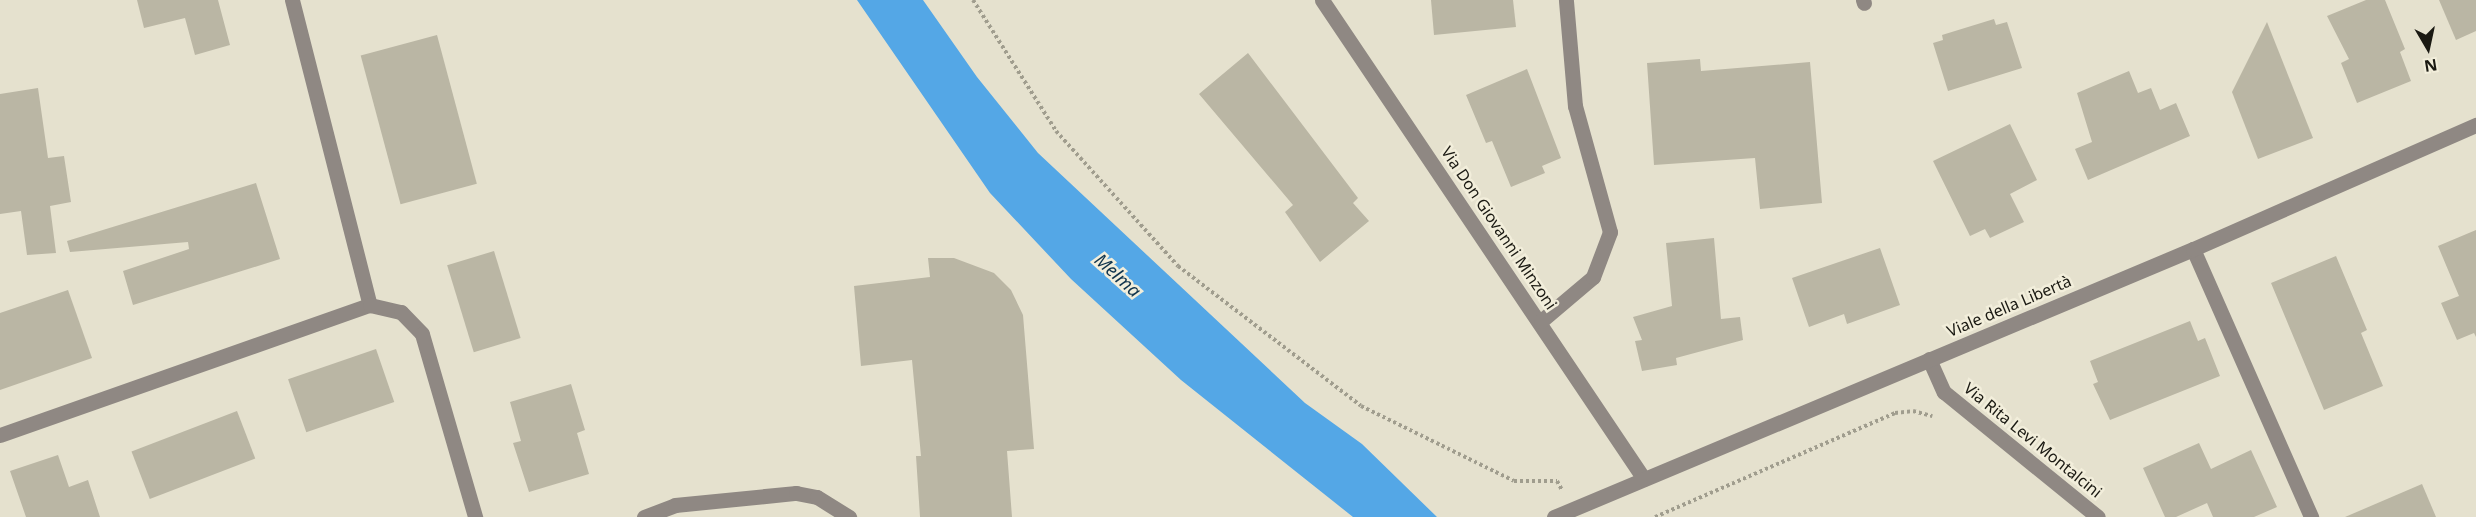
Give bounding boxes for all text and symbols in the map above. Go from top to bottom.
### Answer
north arrow [2398,18,2458,78]
text: N [2423,54,2439,78]
street label: Via Don Giovanni Minzoni [1437,143,1561,313]
water label: Melma [1090,249,1146,301]
street label: Viale della Libertà [1944,271,2074,341]
street label: Via Rita Levi Montalcini [1960,378,2106,502]

